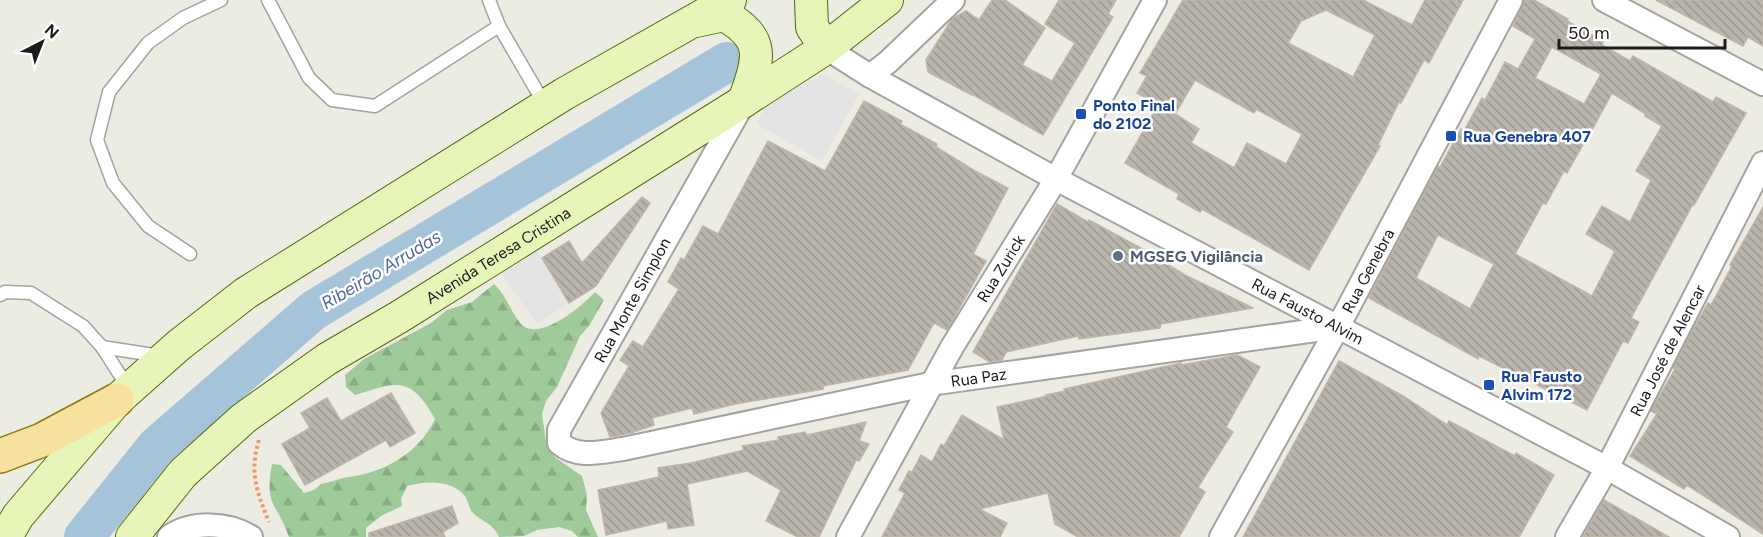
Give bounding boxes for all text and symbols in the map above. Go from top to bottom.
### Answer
north arrow [12,12,72,72]
scale bar [1559,12,1726,50]
text: N [41,20,63,42]
text: 50 m [1568,22,1610,44]
place label: Ponto Final do 2102 [1093,96,1175,133]
marker: Ponto Final do 2102 [1074,107,1088,121]
place label: Rua Genebra 407 [1463,127,1591,146]
marker: Rua Genebra 407 [1444,129,1458,143]
street label: Avenida Teresa Cristina [422,203,574,308]
water label: Ribeirão Arrudas [317,225,445,314]
street label: Rua Genebra [1338,226,1398,316]
street label: Rua Zurick [973,231,1029,306]
street label: Rua Monte Simplon [590,234,675,366]
place label: MGSEG Vigilância [1130,247,1263,266]
marker: MGSEG Vigilância [1111,249,1125,263]
street label: Rua Fausto Alvim [1248,274,1367,349]
street label: Rua José de Alencar [1626,281,1709,419]
street label: Rua Paz [949,364,1008,391]
place label: Rua Fausto Alvim 172 [1501,367,1582,404]
marker: Rua Fausto Alvim 172 [1482,378,1496,392]

